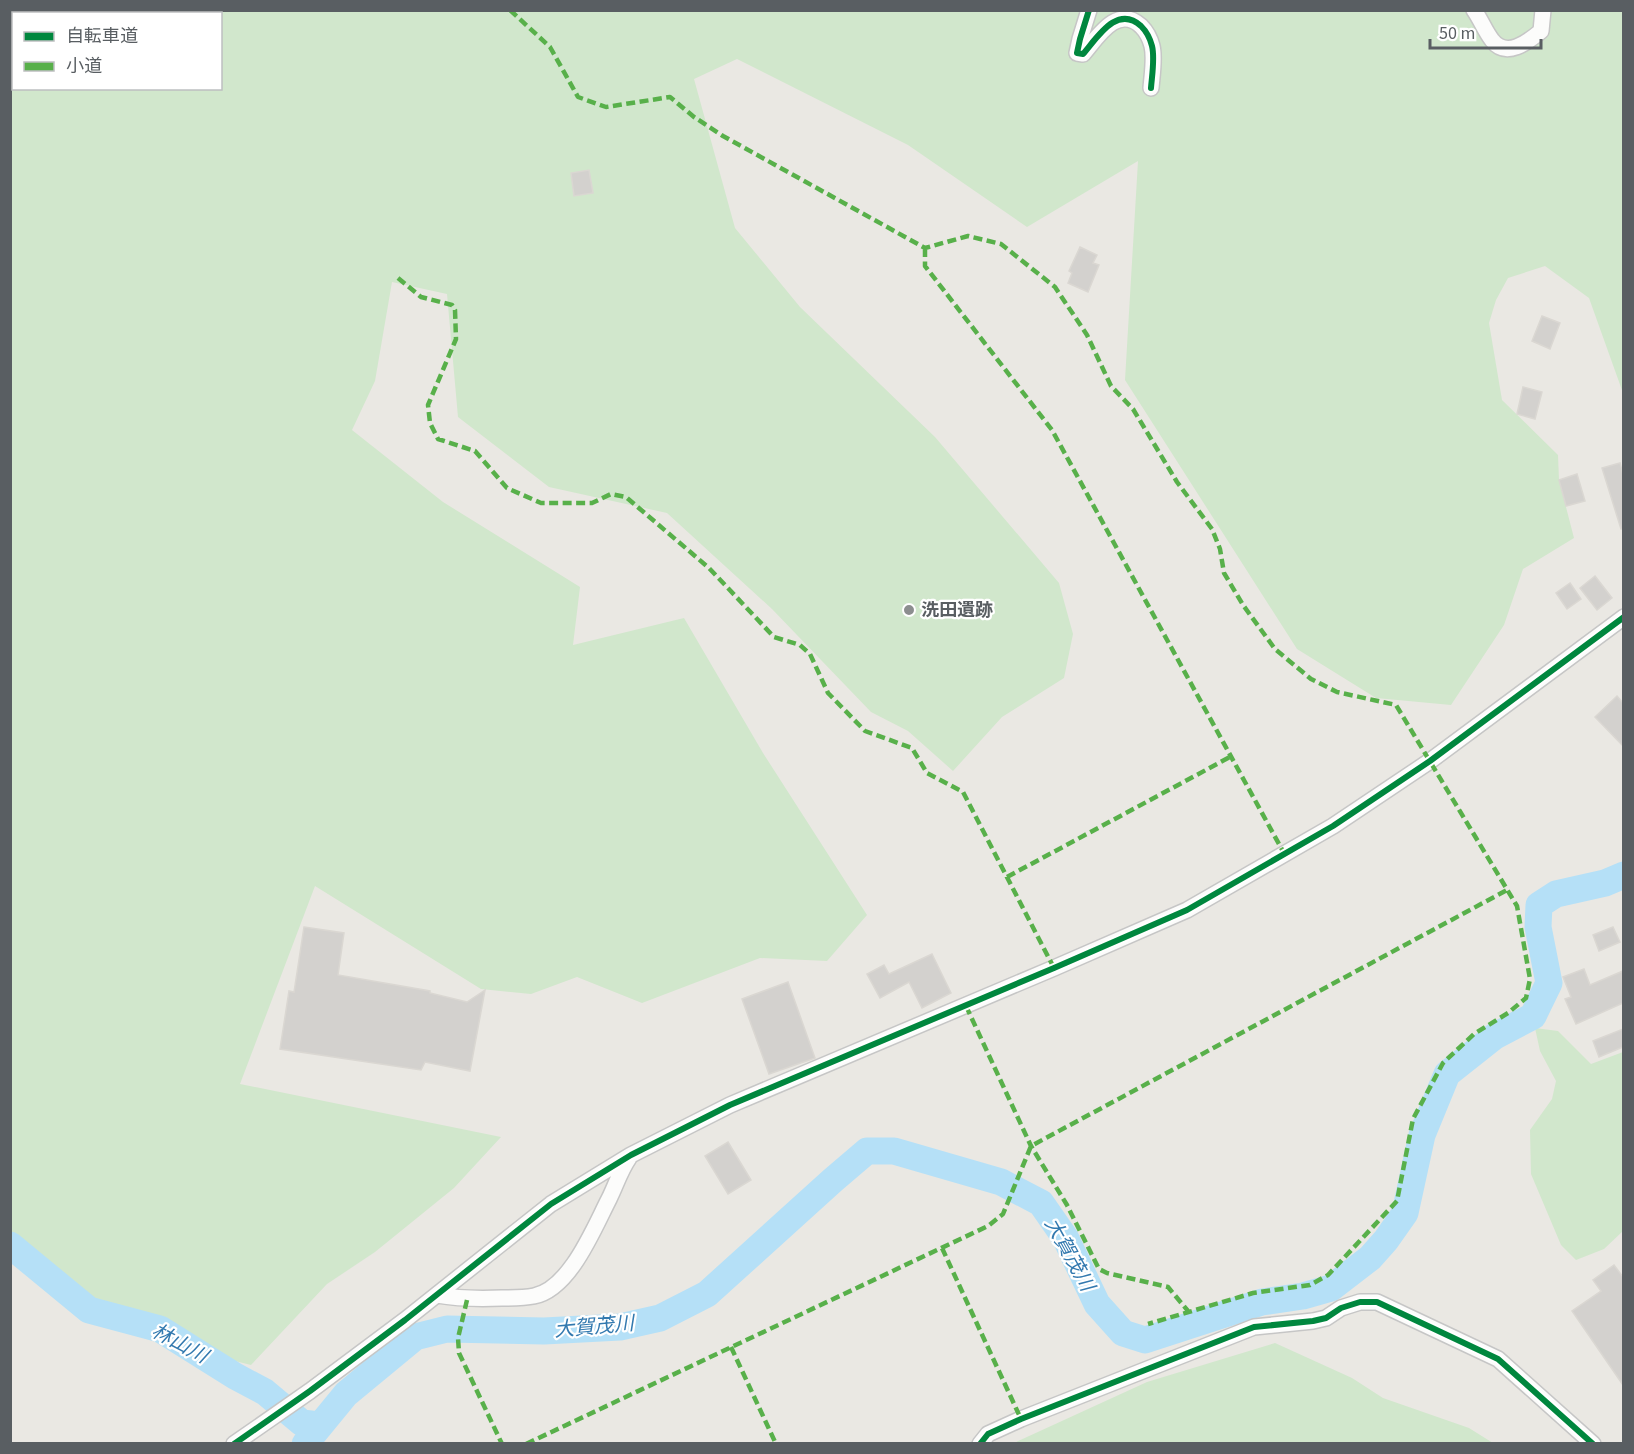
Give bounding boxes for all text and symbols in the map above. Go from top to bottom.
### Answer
legend [12,12,222,90]
scale bar [1430,12,1541,50]
text: 50 m [1439,21,1475,46]
text: 自転車道 [66,24,138,49]
text: 小道 [66,54,102,79]
place label: 洗田遺跡 [921,598,993,623]
marker: 洗田遺跡 [902,603,916,617]
water label: 大賀茂川 [1037,1213,1102,1298]
water label: 大賀茂川 [553,1309,637,1344]
water label: 林山川 [146,1317,214,1371]

